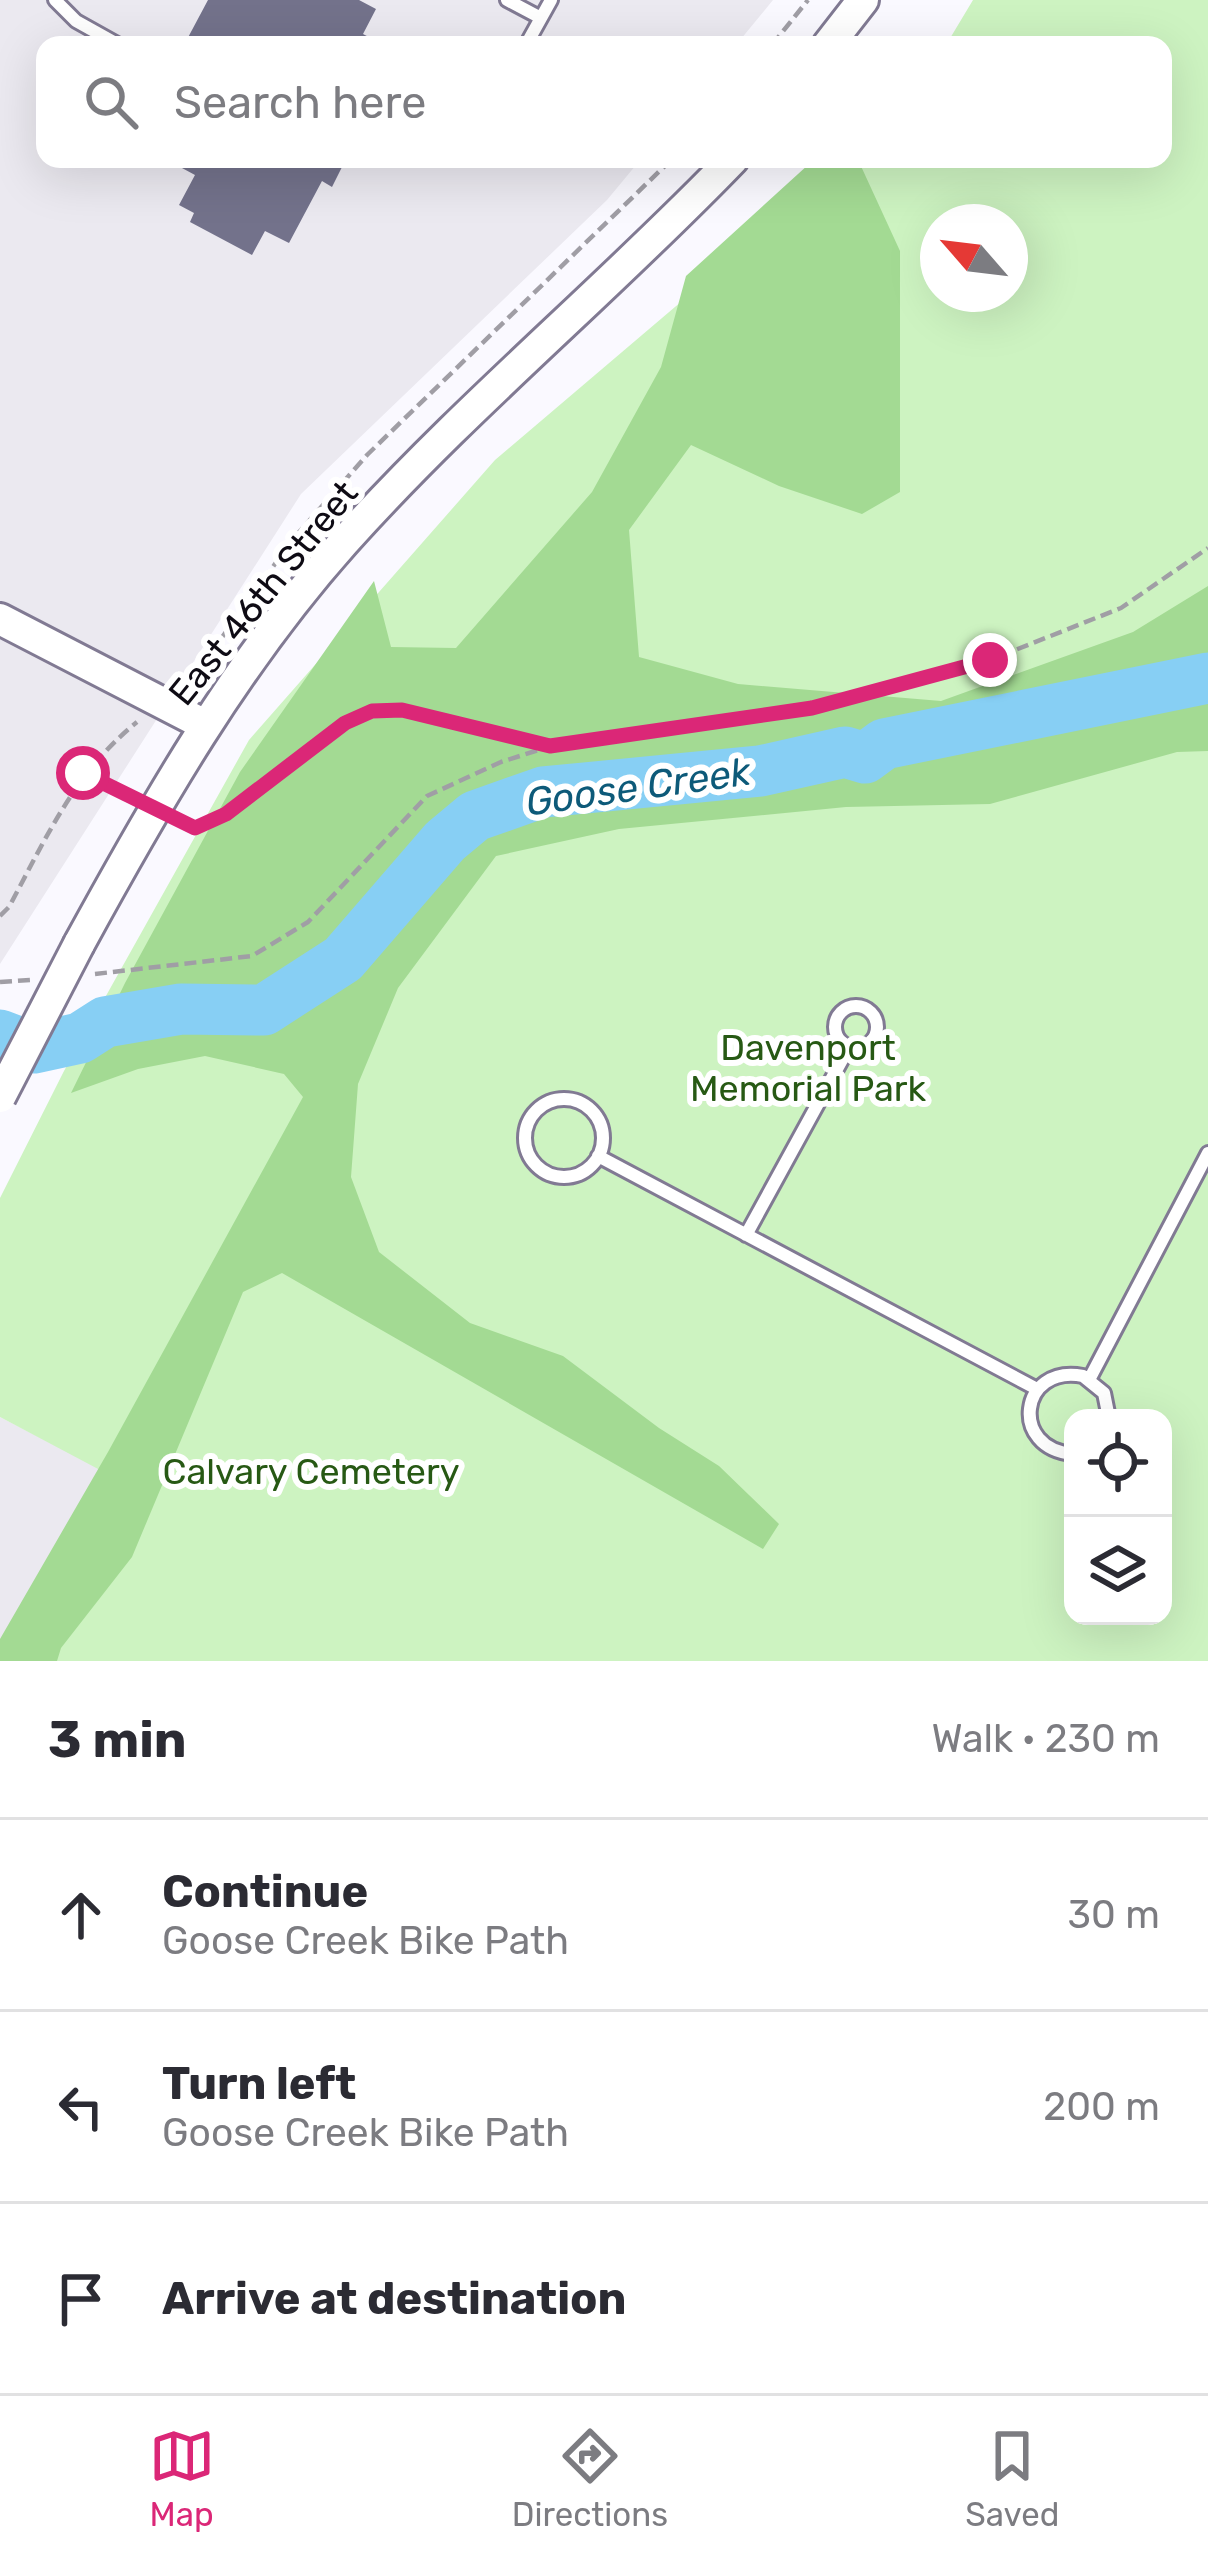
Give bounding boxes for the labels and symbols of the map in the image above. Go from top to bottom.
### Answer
north arrow [920,204,1028,312]
street label: East 46th Street [159,472,367,714]
route end [963,633,1017,687]
route start [56,746,110,800]
water label: Goose Creek [523,748,754,826]
park label: Davenport Memorial Park [690,1026,926,1110]
park label: Calvary Cemetery [162,1450,460,1493]

